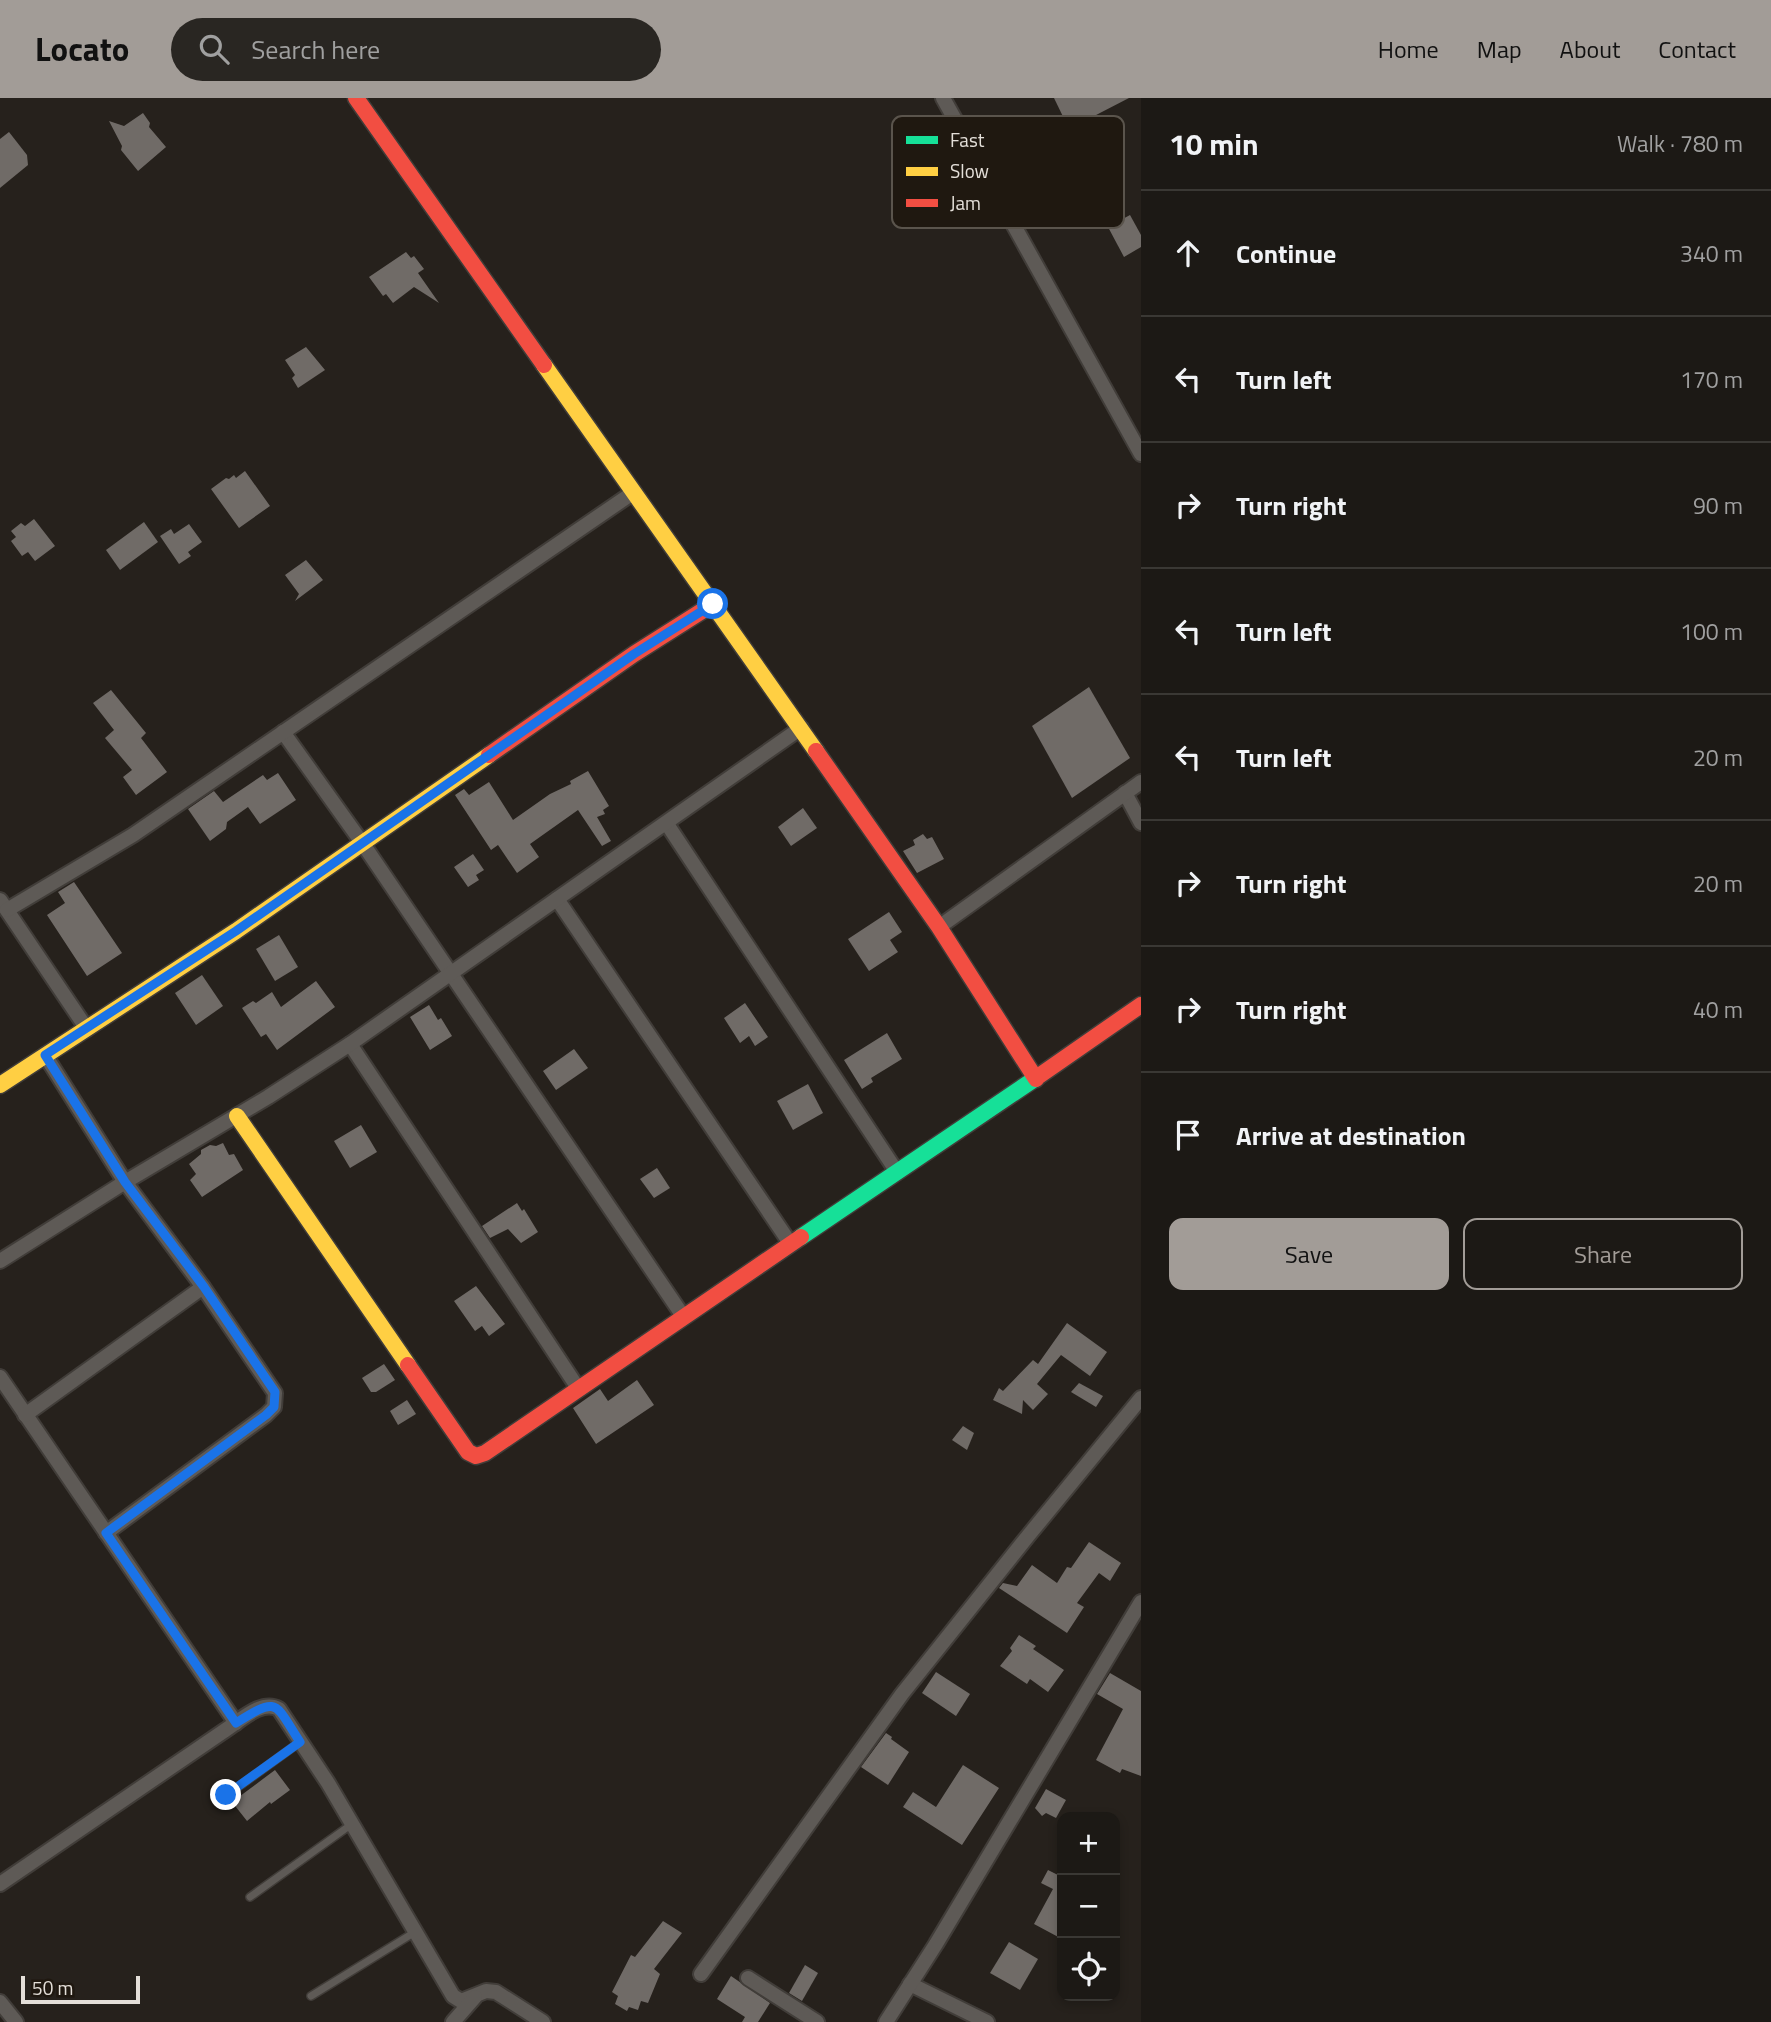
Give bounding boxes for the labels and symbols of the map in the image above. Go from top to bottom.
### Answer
legend [892,116,1124,228]
text: Fast [950,125,985,154]
text: Slow [950,156,989,185]
text: Jam [950,188,981,217]
route start [697,588,728,619]
route end [210,1779,241,1810]
scale bar [21,1973,140,2005]

